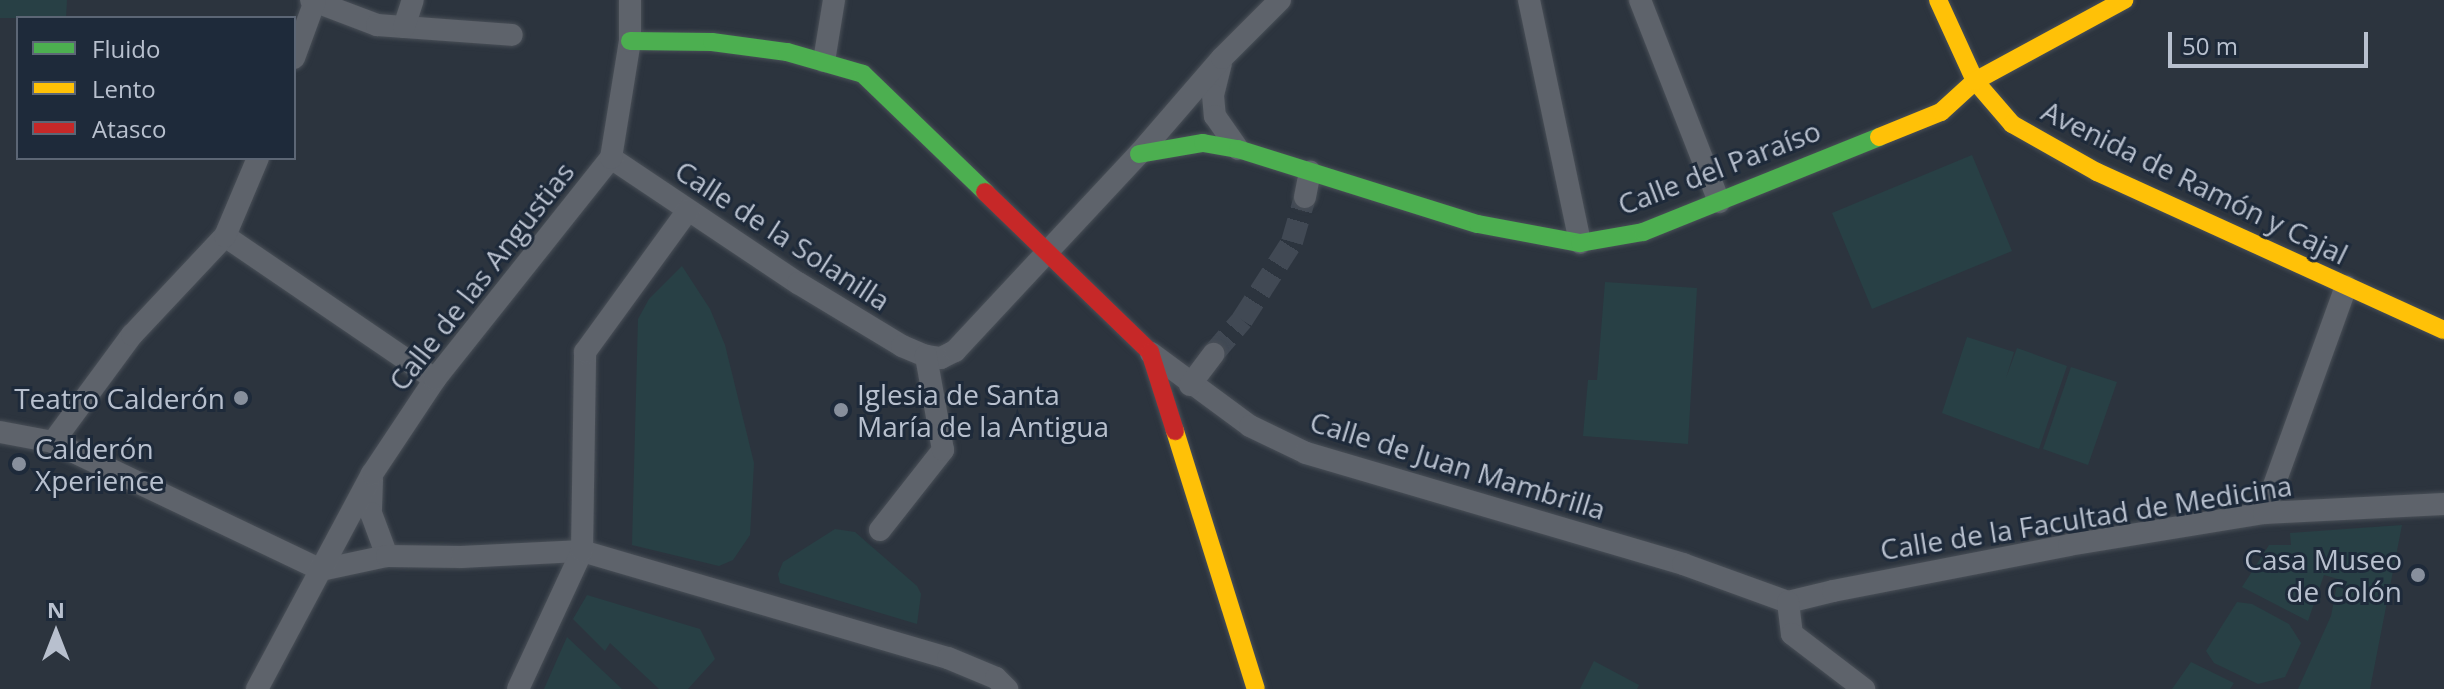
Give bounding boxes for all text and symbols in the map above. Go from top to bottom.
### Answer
legend [16,16,296,160]
scale bar [2172,16,2372,66]
text: 50 m [2182,29,2238,62]
text: Fluido [92,32,160,65]
text: Lento [92,72,156,105]
street label: Avenida de Ramón y Cajal [2037,93,2353,271]
text: Atasco [92,112,166,145]
street label: Calle del Paraíso [1613,113,1825,221]
street label: Calle de la Solanilla [669,153,897,317]
street label: Calle de las Angustias [381,155,581,397]
place label: Iglesia de Santa María de la Antigua [857,377,1109,443]
place label: Teatro Calderón [14,381,225,415]
marker: Teatro Calderón [232,389,250,407]
marker: Iglesia de Santa María de la Antigua [832,401,850,419]
street label: Calle de Juan Mambrilla [1306,404,1610,526]
place label: Calderón Xperience [35,431,165,497]
marker: Calderón Xperience [10,455,28,473]
street label: Calle de la Facultad de Medicina [1878,468,2294,566]
place label: Casa Museo de Colón [2244,542,2402,608]
marker: Casa Museo de Colón [2409,566,2427,584]
north arrow [16,593,96,673]
text: N [47,594,65,624]

